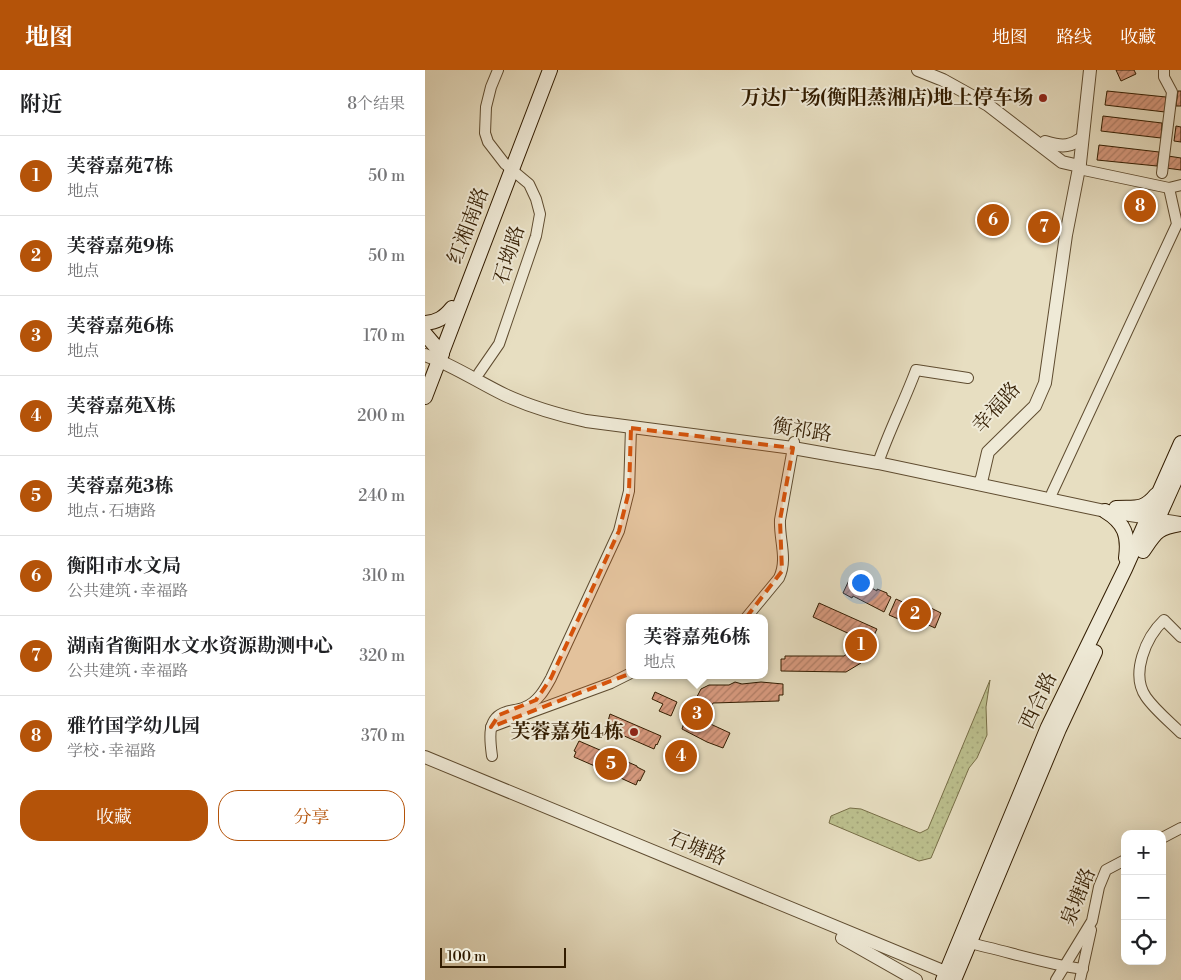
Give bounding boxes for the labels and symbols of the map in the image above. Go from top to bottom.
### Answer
place label: 万达广场(衡阳蒸湘店)地上停车场 [741,86,1033,111]
marker: 万达广场(衡阳蒸湘店)地上停车场 [1037,92,1049,104]
street label: 红湘南路 [443,184,495,268]
pin: 8 [1124,187,1156,225]
pin: 6 [977,201,1009,239]
pin: 7 [1028,208,1060,246]
street label: 石坳路 [489,223,531,287]
street label: 幸福路 [968,377,1026,439]
street label: 衡祁路 [770,414,834,448]
your location [848,570,874,596]
pin: 2 [899,595,931,633]
pin: 1 [845,626,877,664]
street label: 西合路 [1015,669,1063,733]
pin: 3 [681,695,713,733]
place label: 芙蓉嘉苑4栋 [511,720,624,745]
marker: 芙蓉嘉苑4栋 [628,726,640,738]
pin: 4 [665,737,697,775]
pin: 5 [595,745,627,783]
street label: 石塘路 [665,826,729,872]
street label: 泉塘路 [1056,865,1102,929]
scale bar [440,945,566,968]

